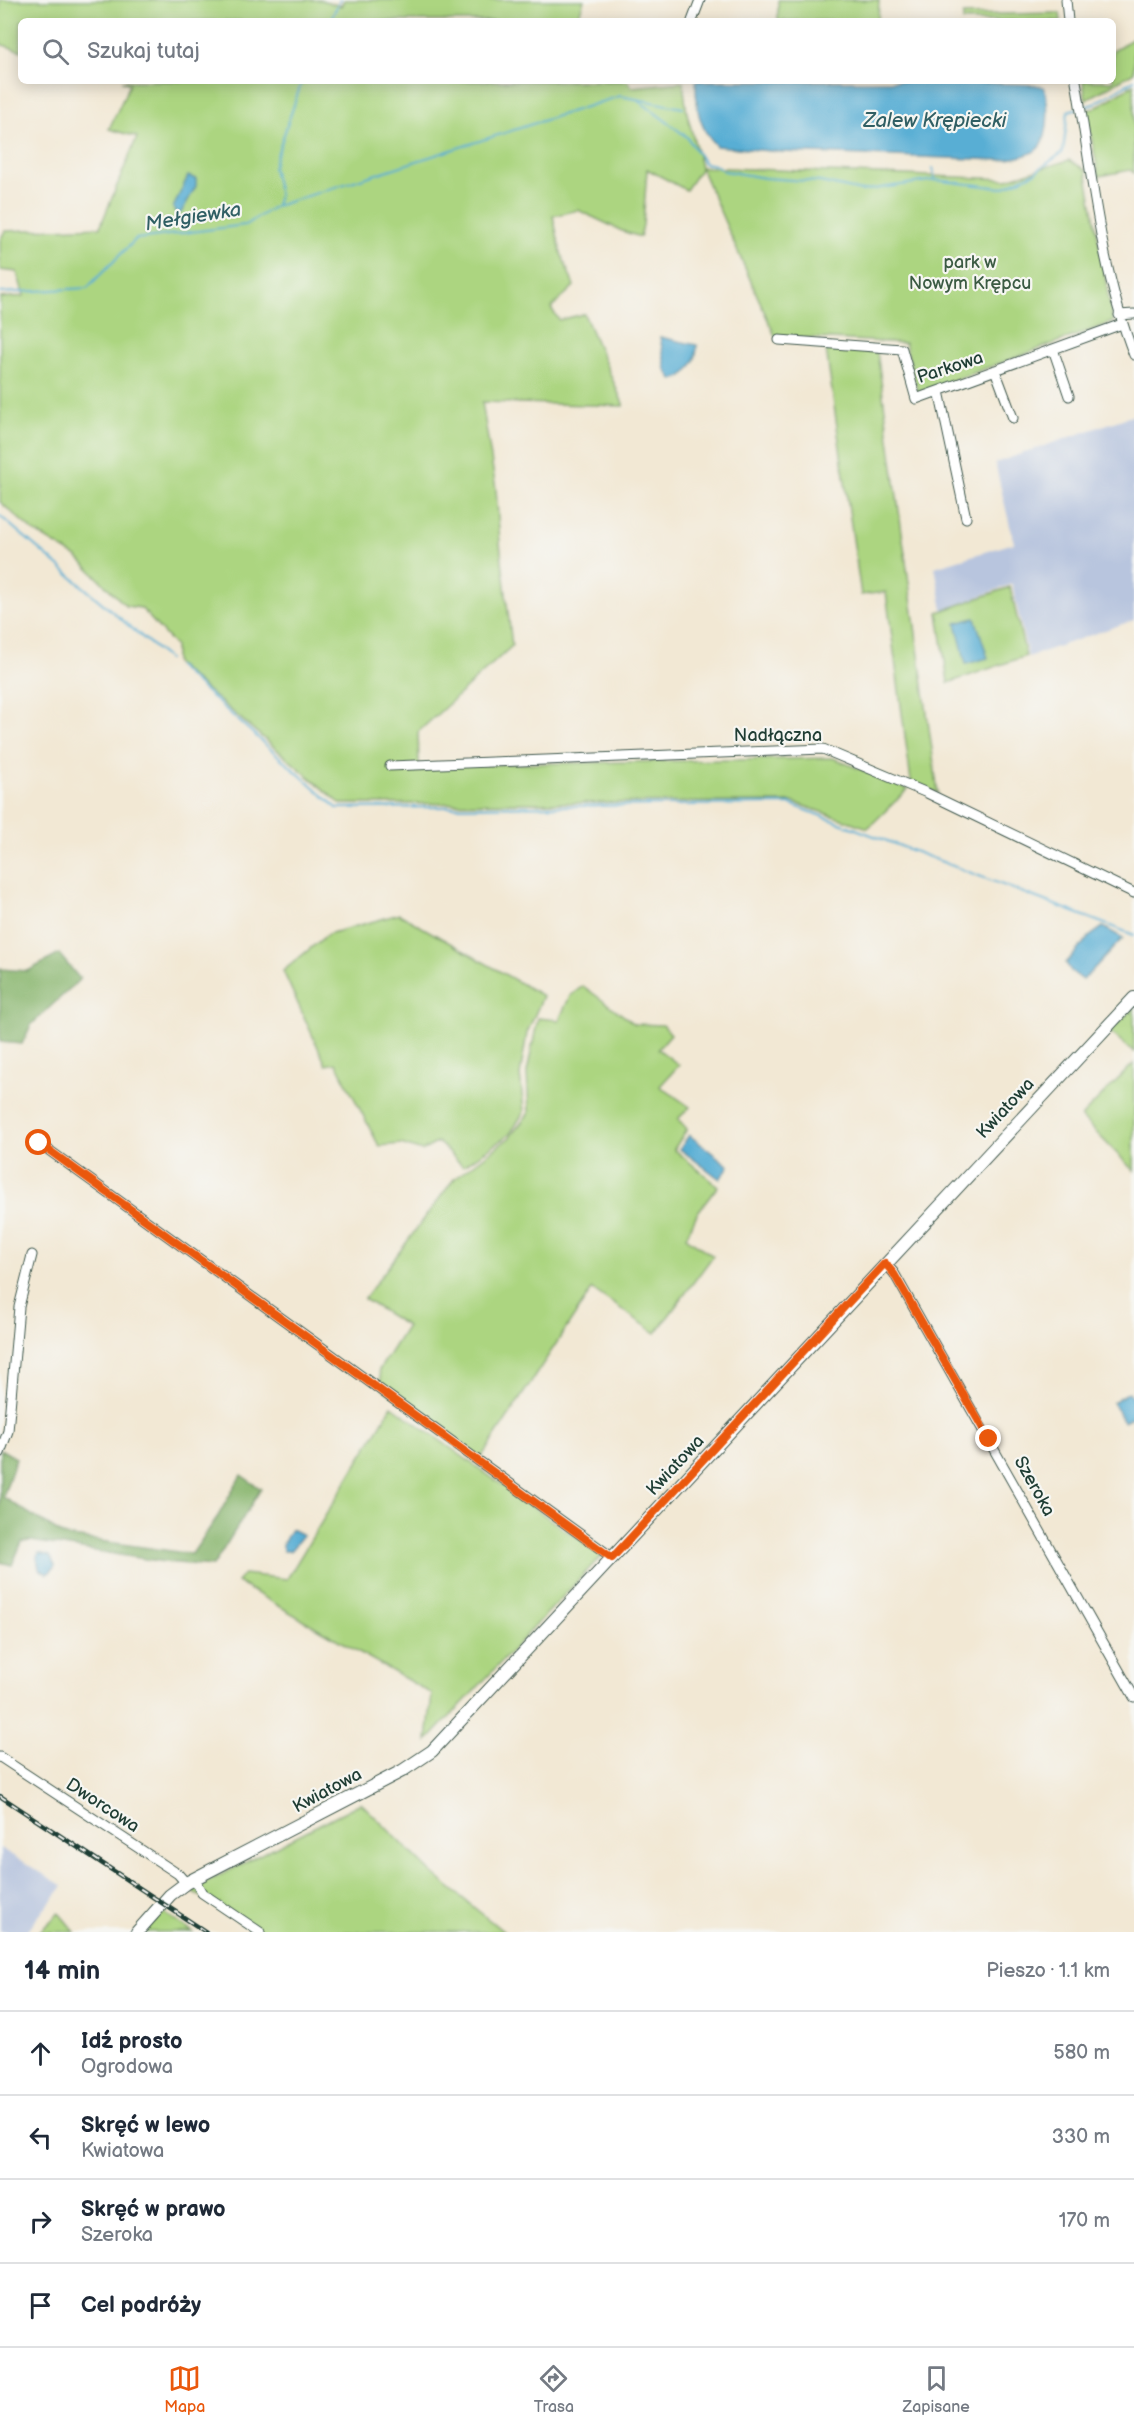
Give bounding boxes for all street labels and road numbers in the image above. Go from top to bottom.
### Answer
street label: Parkowa [915,347,986,388]
street label: Nadłączna [734,725,822,746]
street label: Kwiatowa [972,1074,1039,1143]
street label: Kwiatowa [642,1431,709,1500]
street label: Szeroka [1010,1453,1059,1520]
street label: Kwiatowa [289,1764,365,1817]
street label: Dworcowa [62,1774,143,1837]

